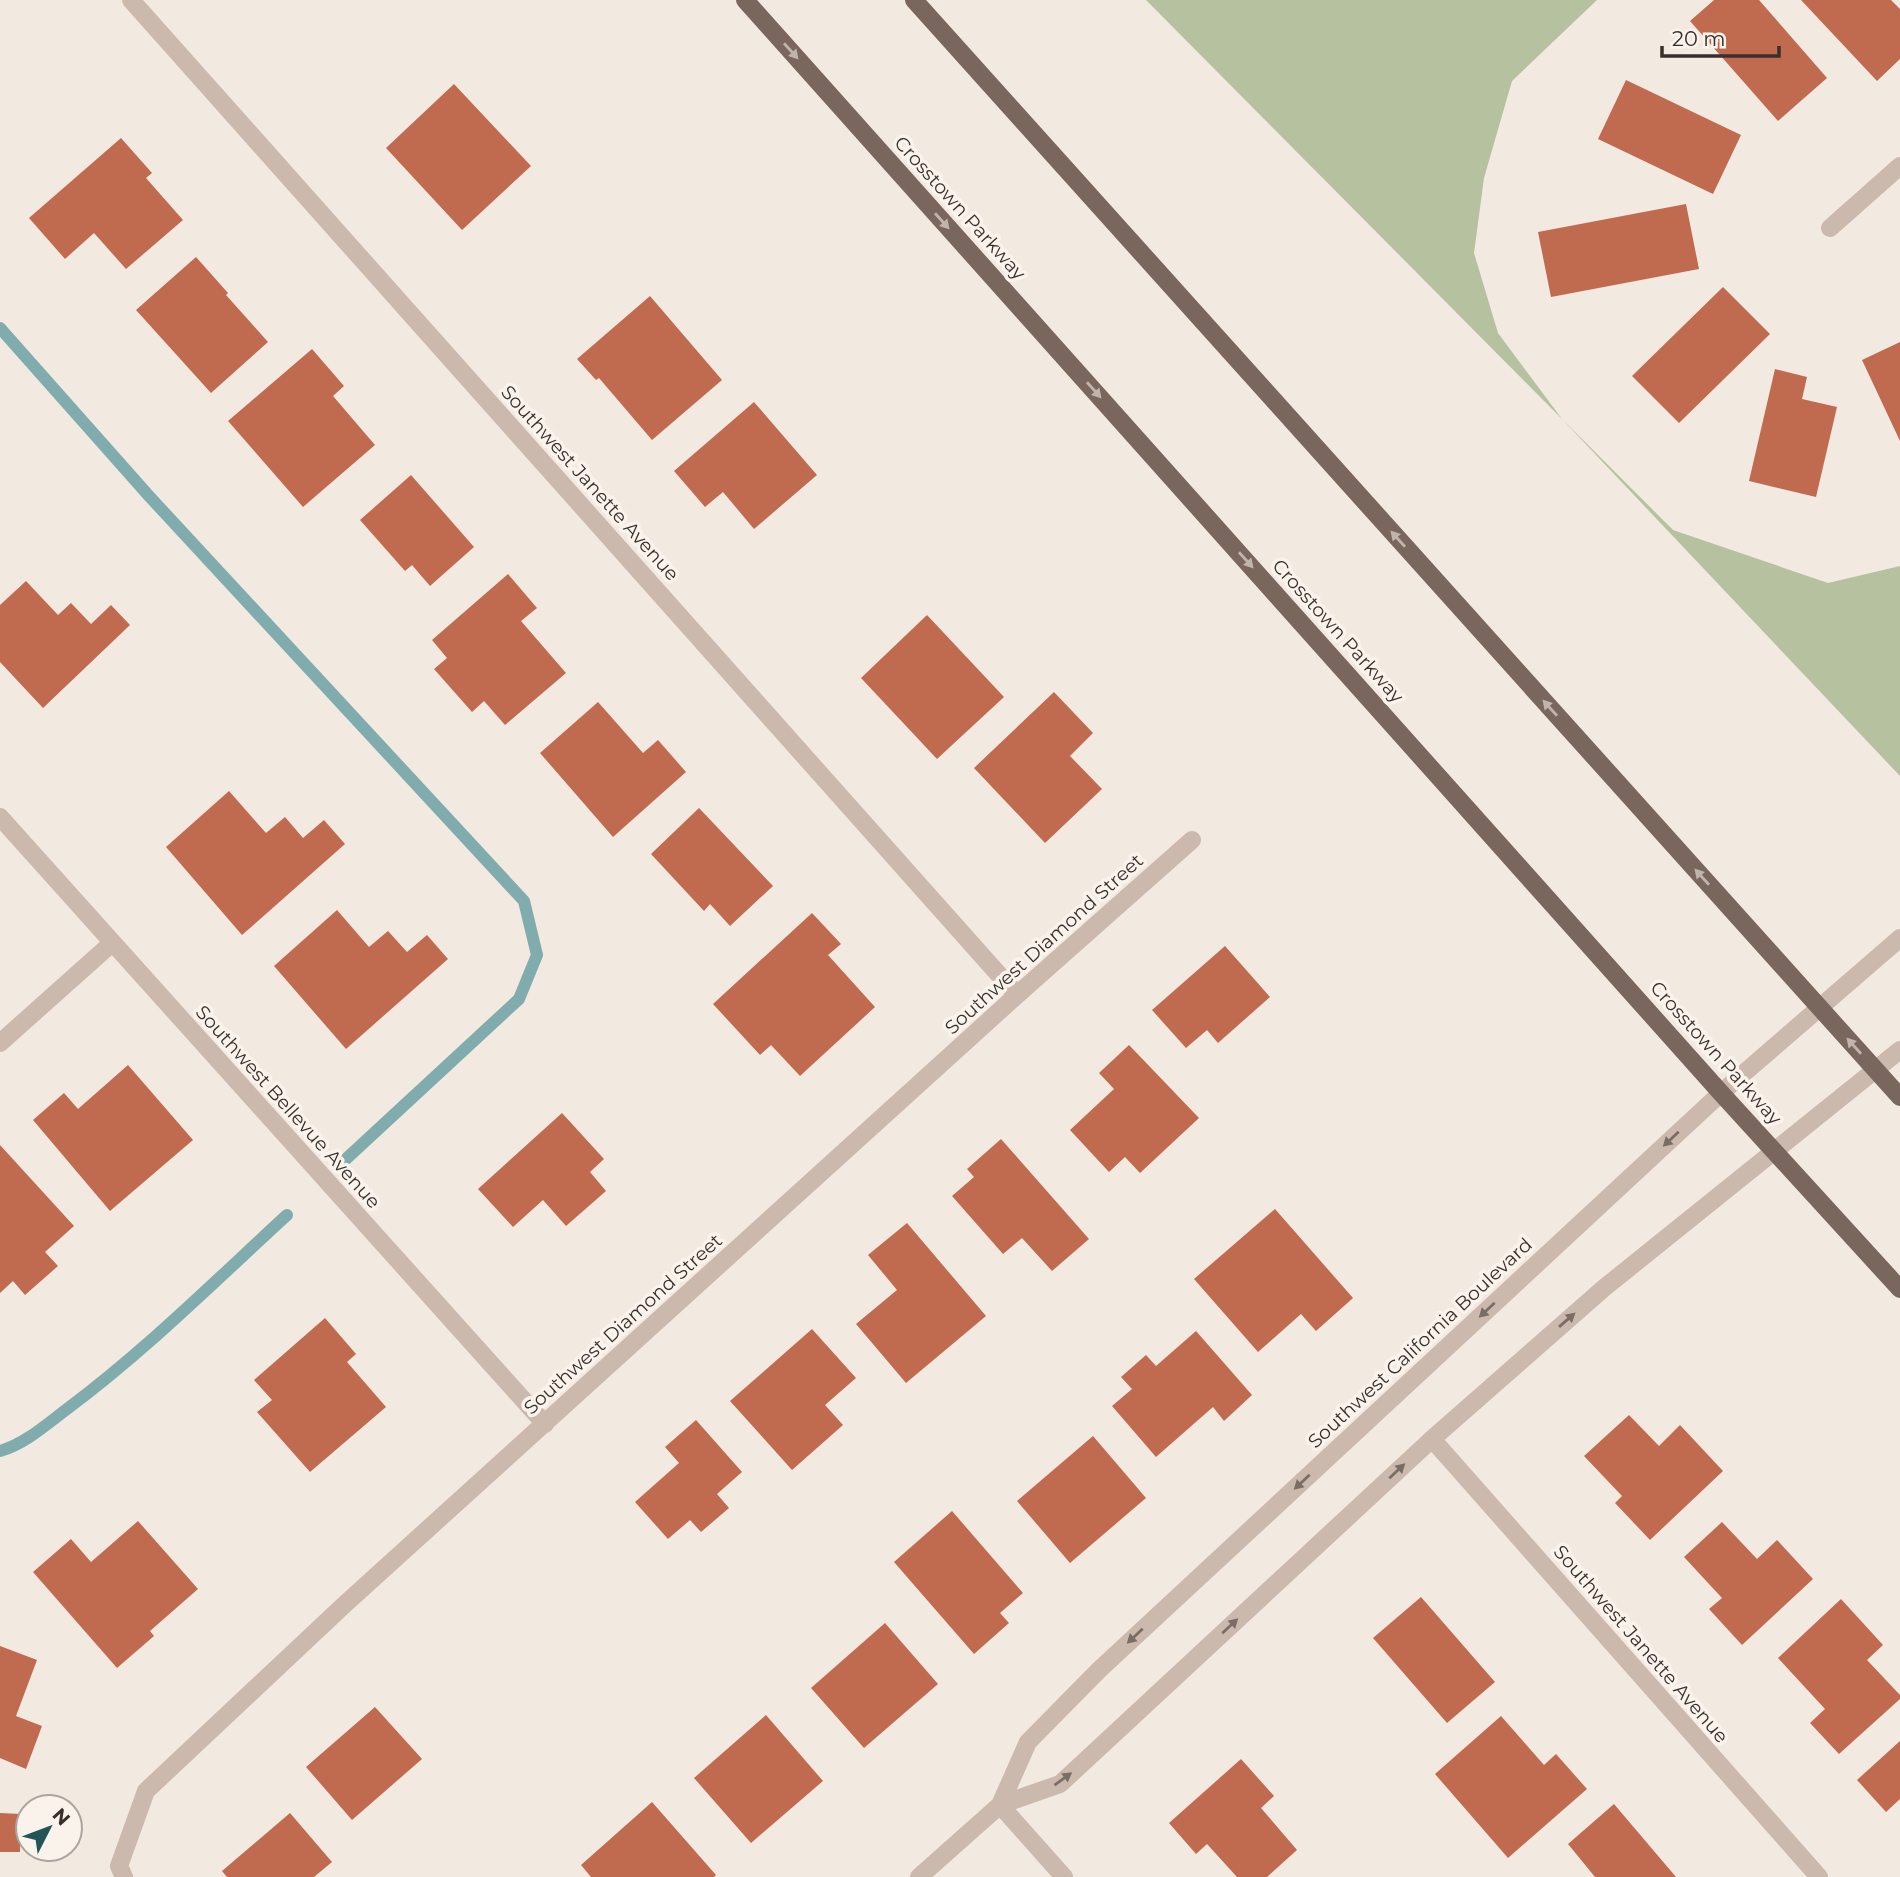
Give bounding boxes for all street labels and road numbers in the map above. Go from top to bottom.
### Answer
street label: Crosstown Parkway [890,132,1031,285]
street label: Southwest Janette Avenue [496,381,684,585]
street label: Crosstown Parkway [1268,555,1409,708]
street label: Southwest Diamond Street [940,849,1148,1039]
street label: Crosstown Parkway [1646,977,1787,1130]
street label: Southwest Bellevue Avenue [191,1001,385,1213]
street label: Southwest Diamond Street [519,1229,727,1419]
street label: Southwest California Boulevard [1303,1233,1537,1453]
street label: Southwest Janette Avenue [1549,1540,1733,1748]

